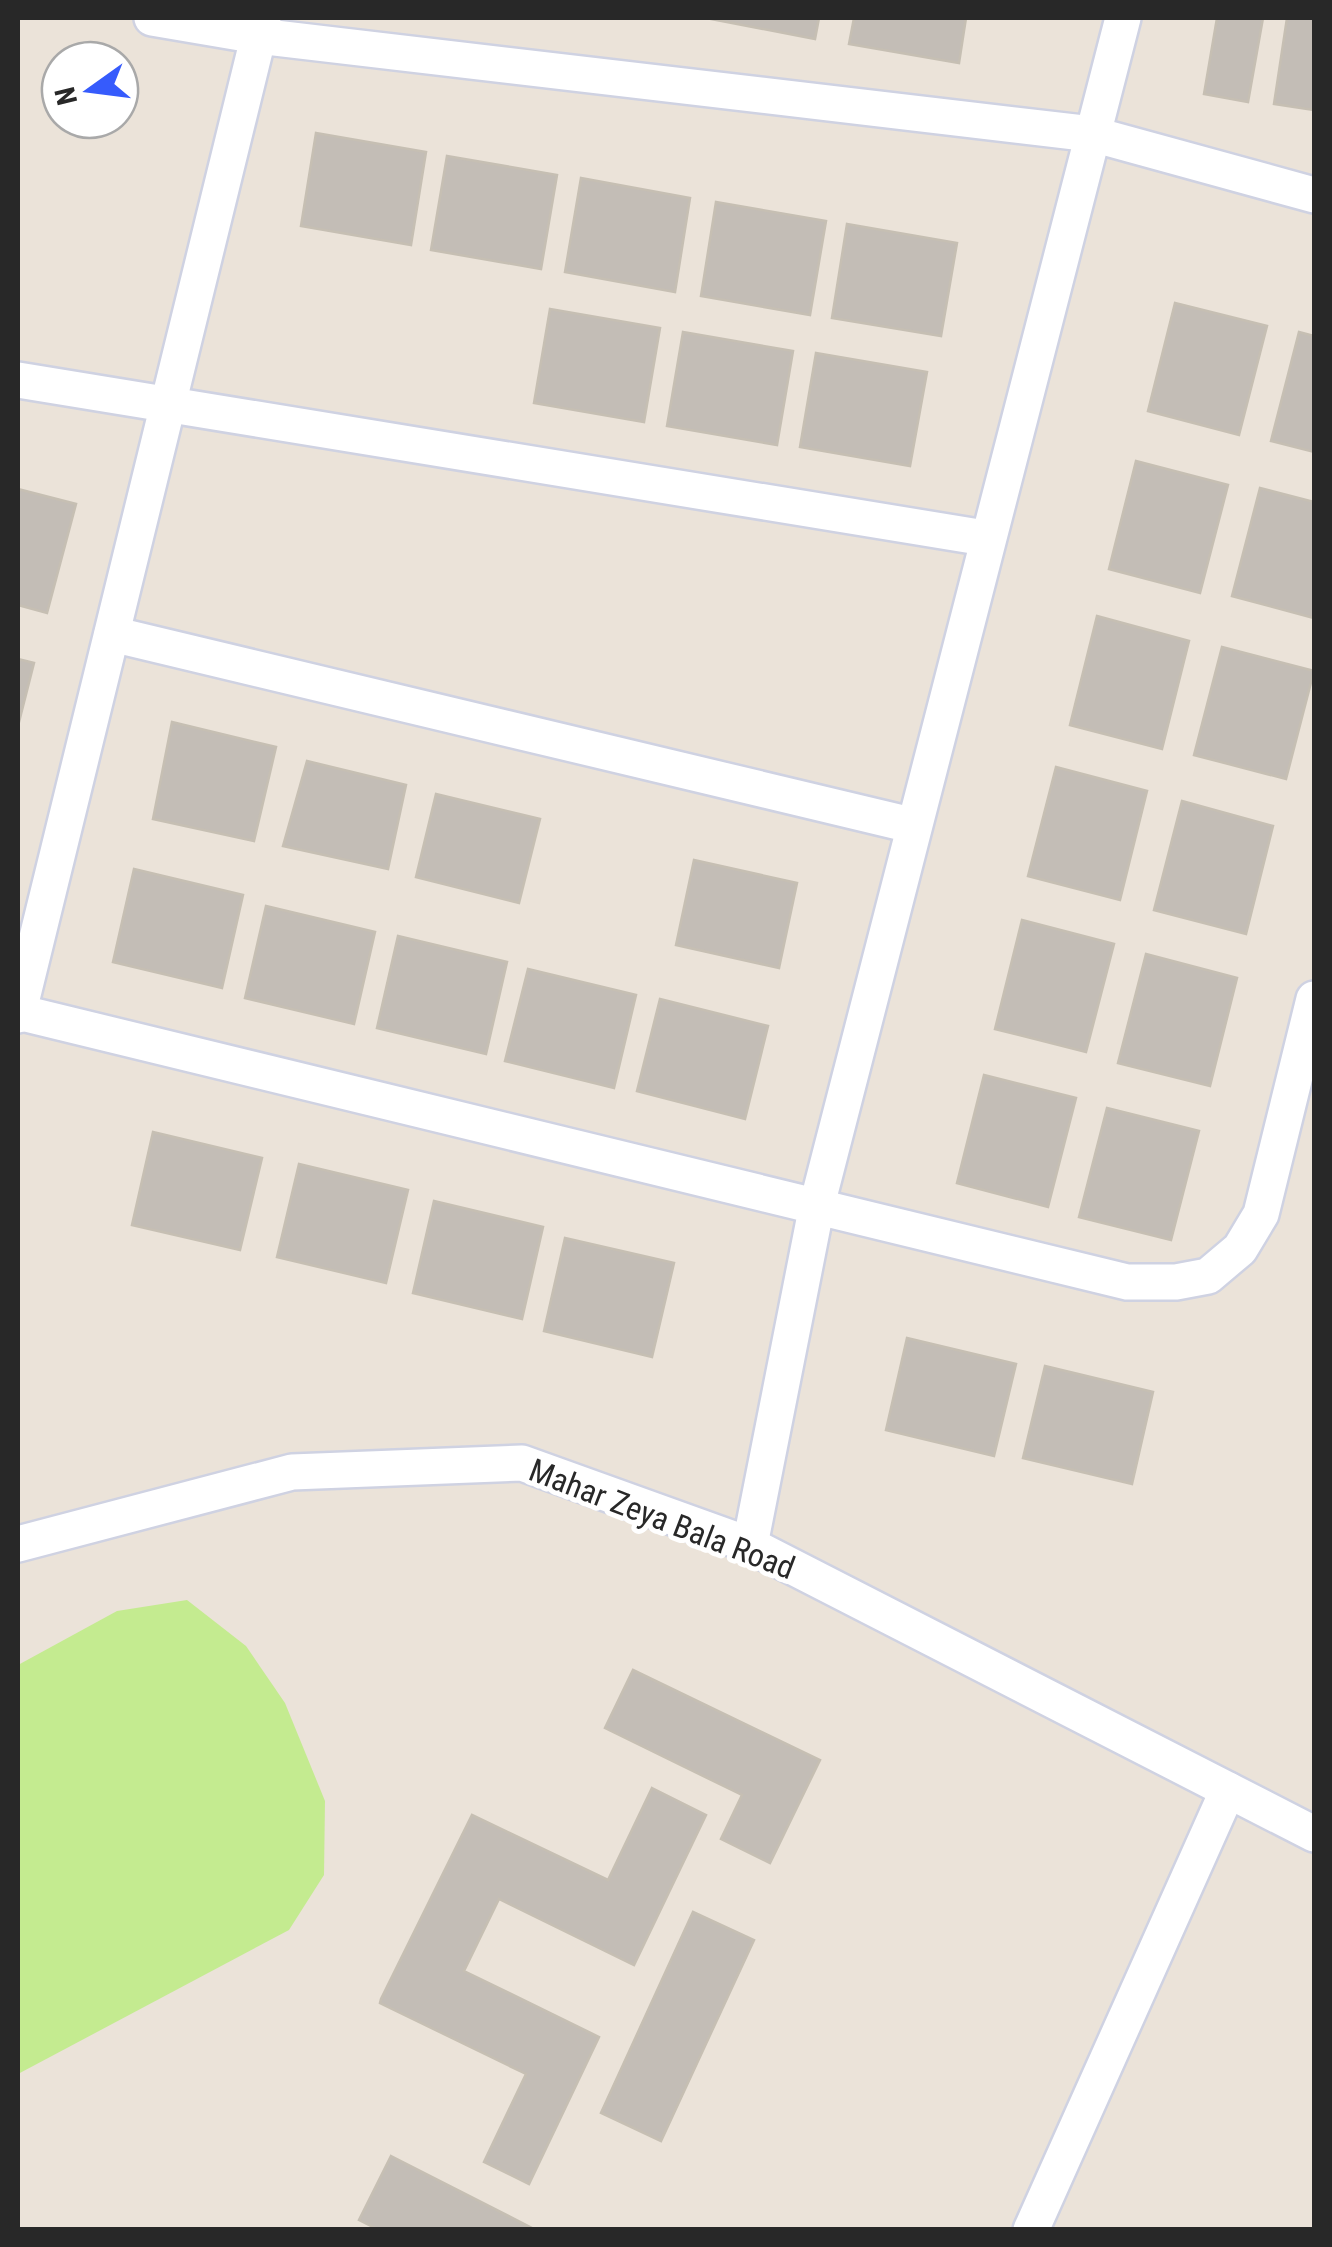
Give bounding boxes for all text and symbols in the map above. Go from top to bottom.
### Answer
north arrow [40,40,140,140]
text: N [48,84,84,108]
street label: Mahar Zeya Bala Road [524,1451,800,1587]

